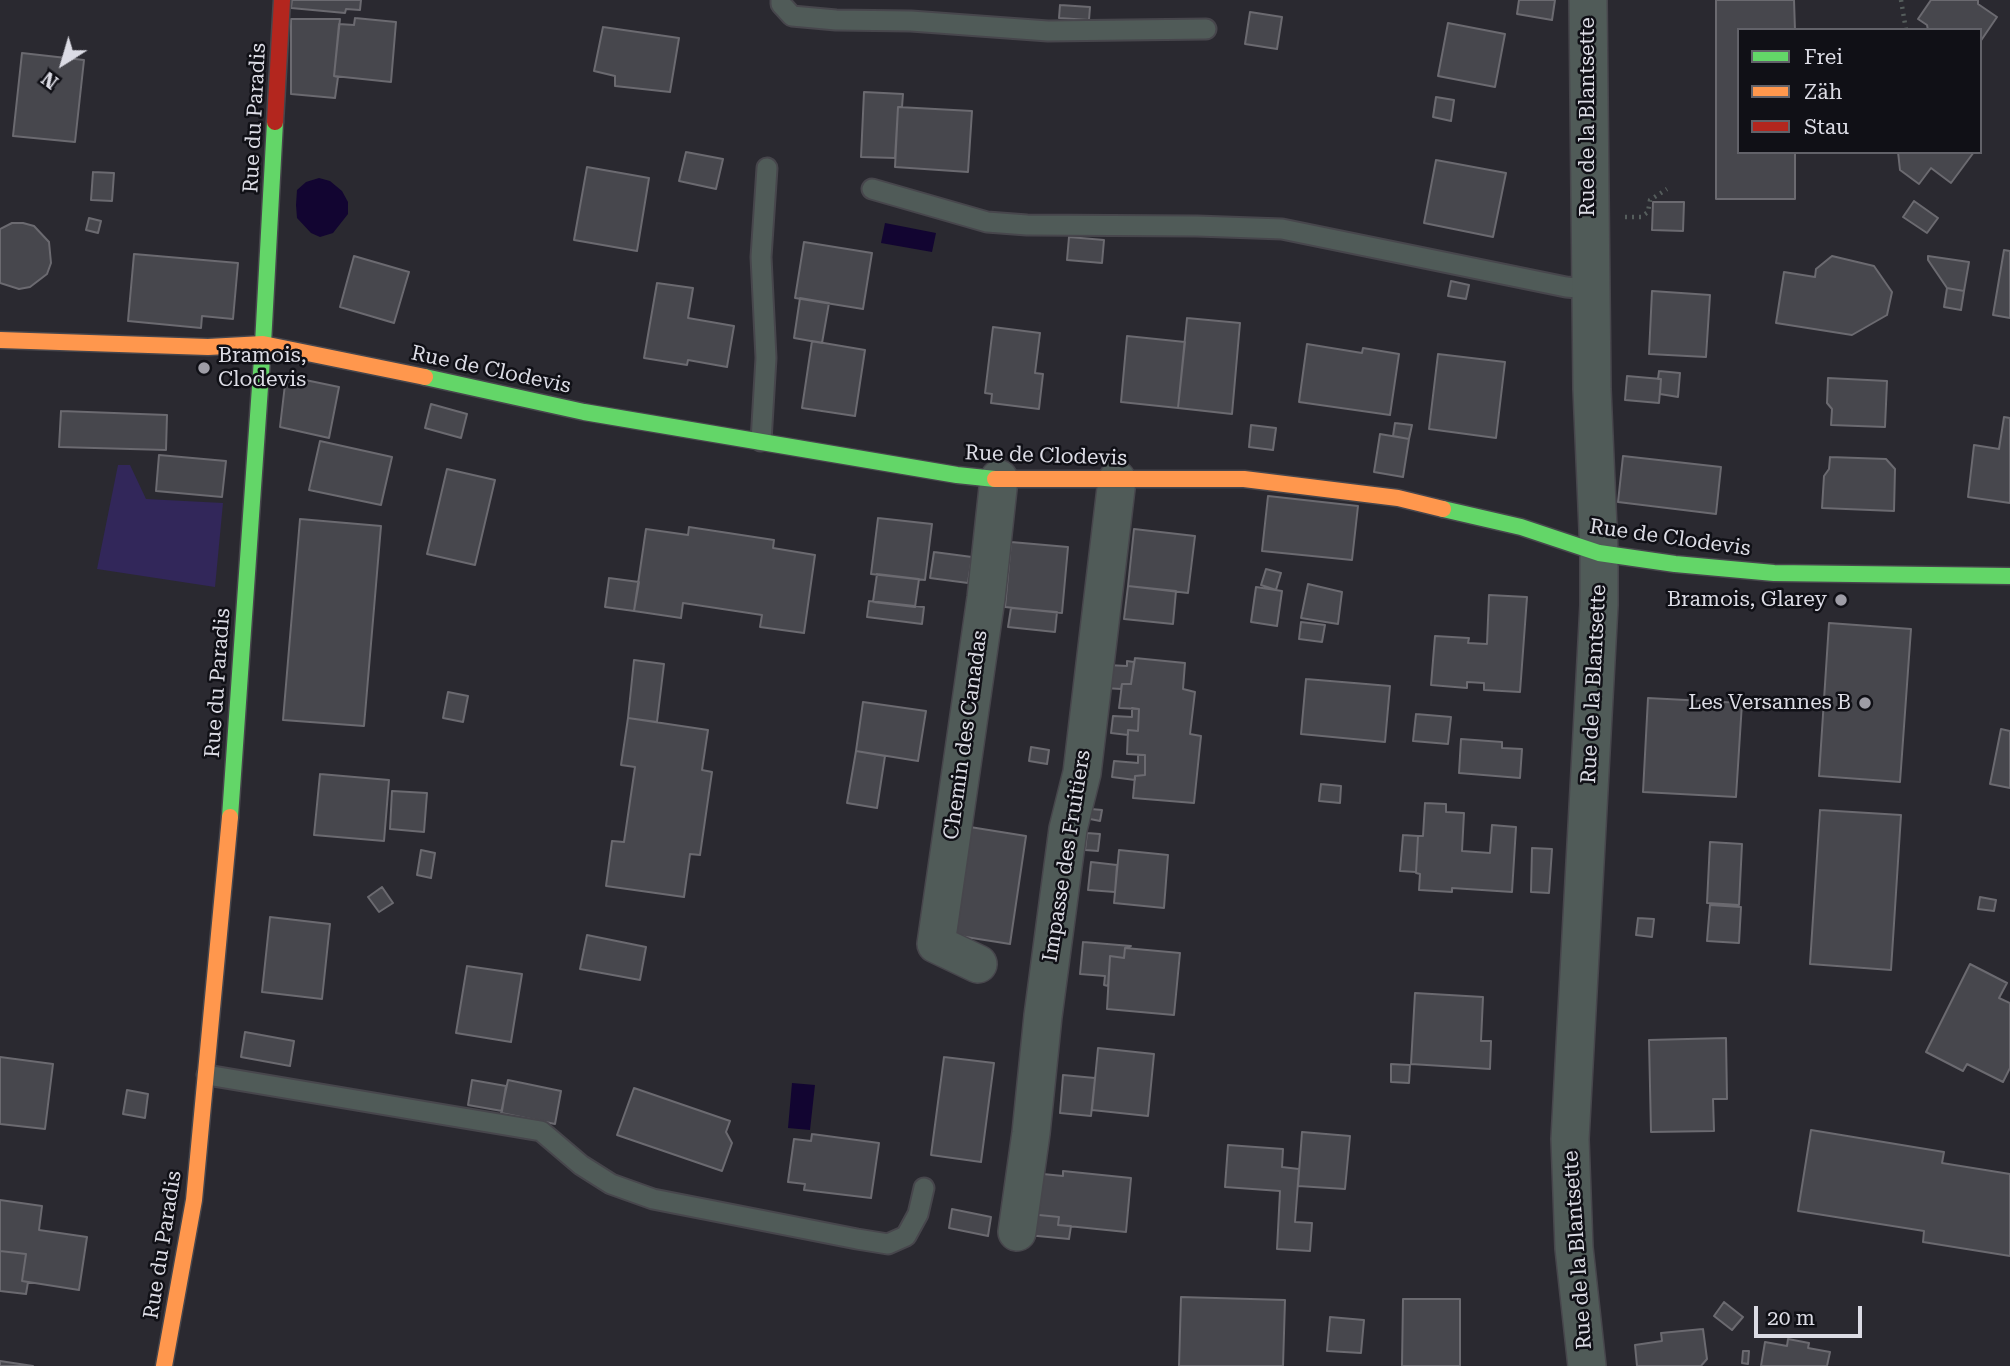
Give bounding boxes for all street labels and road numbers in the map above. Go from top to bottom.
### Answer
street label: Rue de la Blantsette [1575,17,1601,217]
street label: Rue du Paradis [238,42,272,194]
street label: Rue de Clodevis [409,341,573,399]
street label: Rue de Clodevis [964,441,1128,471]
street label: Rue de Clodevis [1588,514,1752,562]
street label: Rue de la Blantsette [1576,584,1612,784]
street label: Rue du Paradis [200,607,236,759]
street label: Chemin des Canadas [939,629,993,841]
street label: Impasse des Fruitiers [1038,748,1096,964]
street label: Rue de la Blantsette [1558,1150,1598,1350]
street label: Rue du Paradis [139,1169,187,1321]

